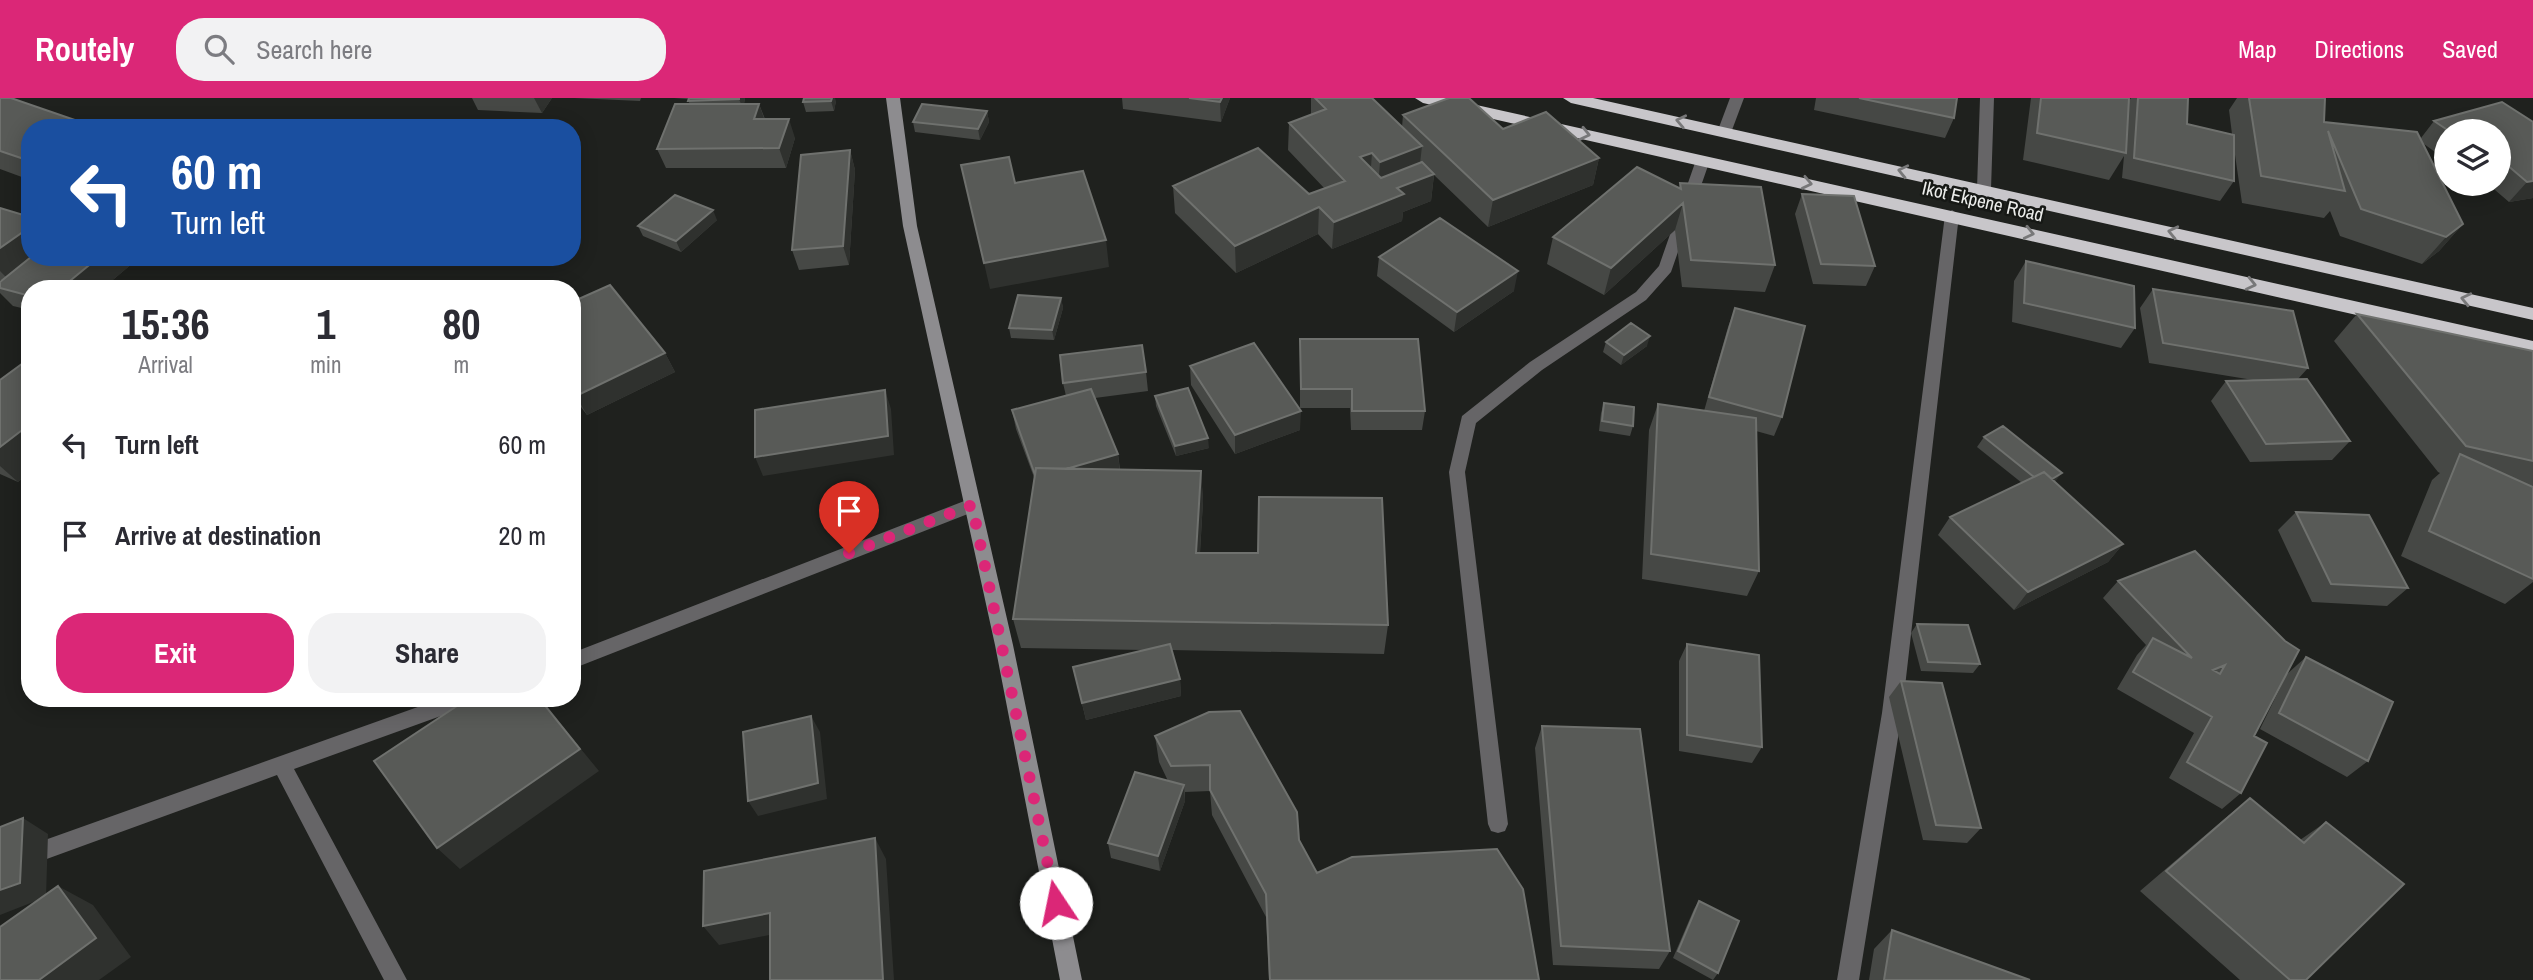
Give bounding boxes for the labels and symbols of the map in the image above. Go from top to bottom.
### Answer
one-way arrow [1675,115,1687,130]
one-way arrow [1579,126,1591,140]
one-way arrow [1897,165,1909,179]
street label: Ikot Ekpene Road [1920,174,2046,228]
one-way arrow [1801,175,1813,190]
one-way arrow [2023,225,2035,239]
one-way arrow [2167,226,2179,240]
one-way arrow [2245,275,2257,290]
one-way arrow [2461,292,2473,307]
pin [819,481,879,553]
position arrow [1019,866,1093,940]

